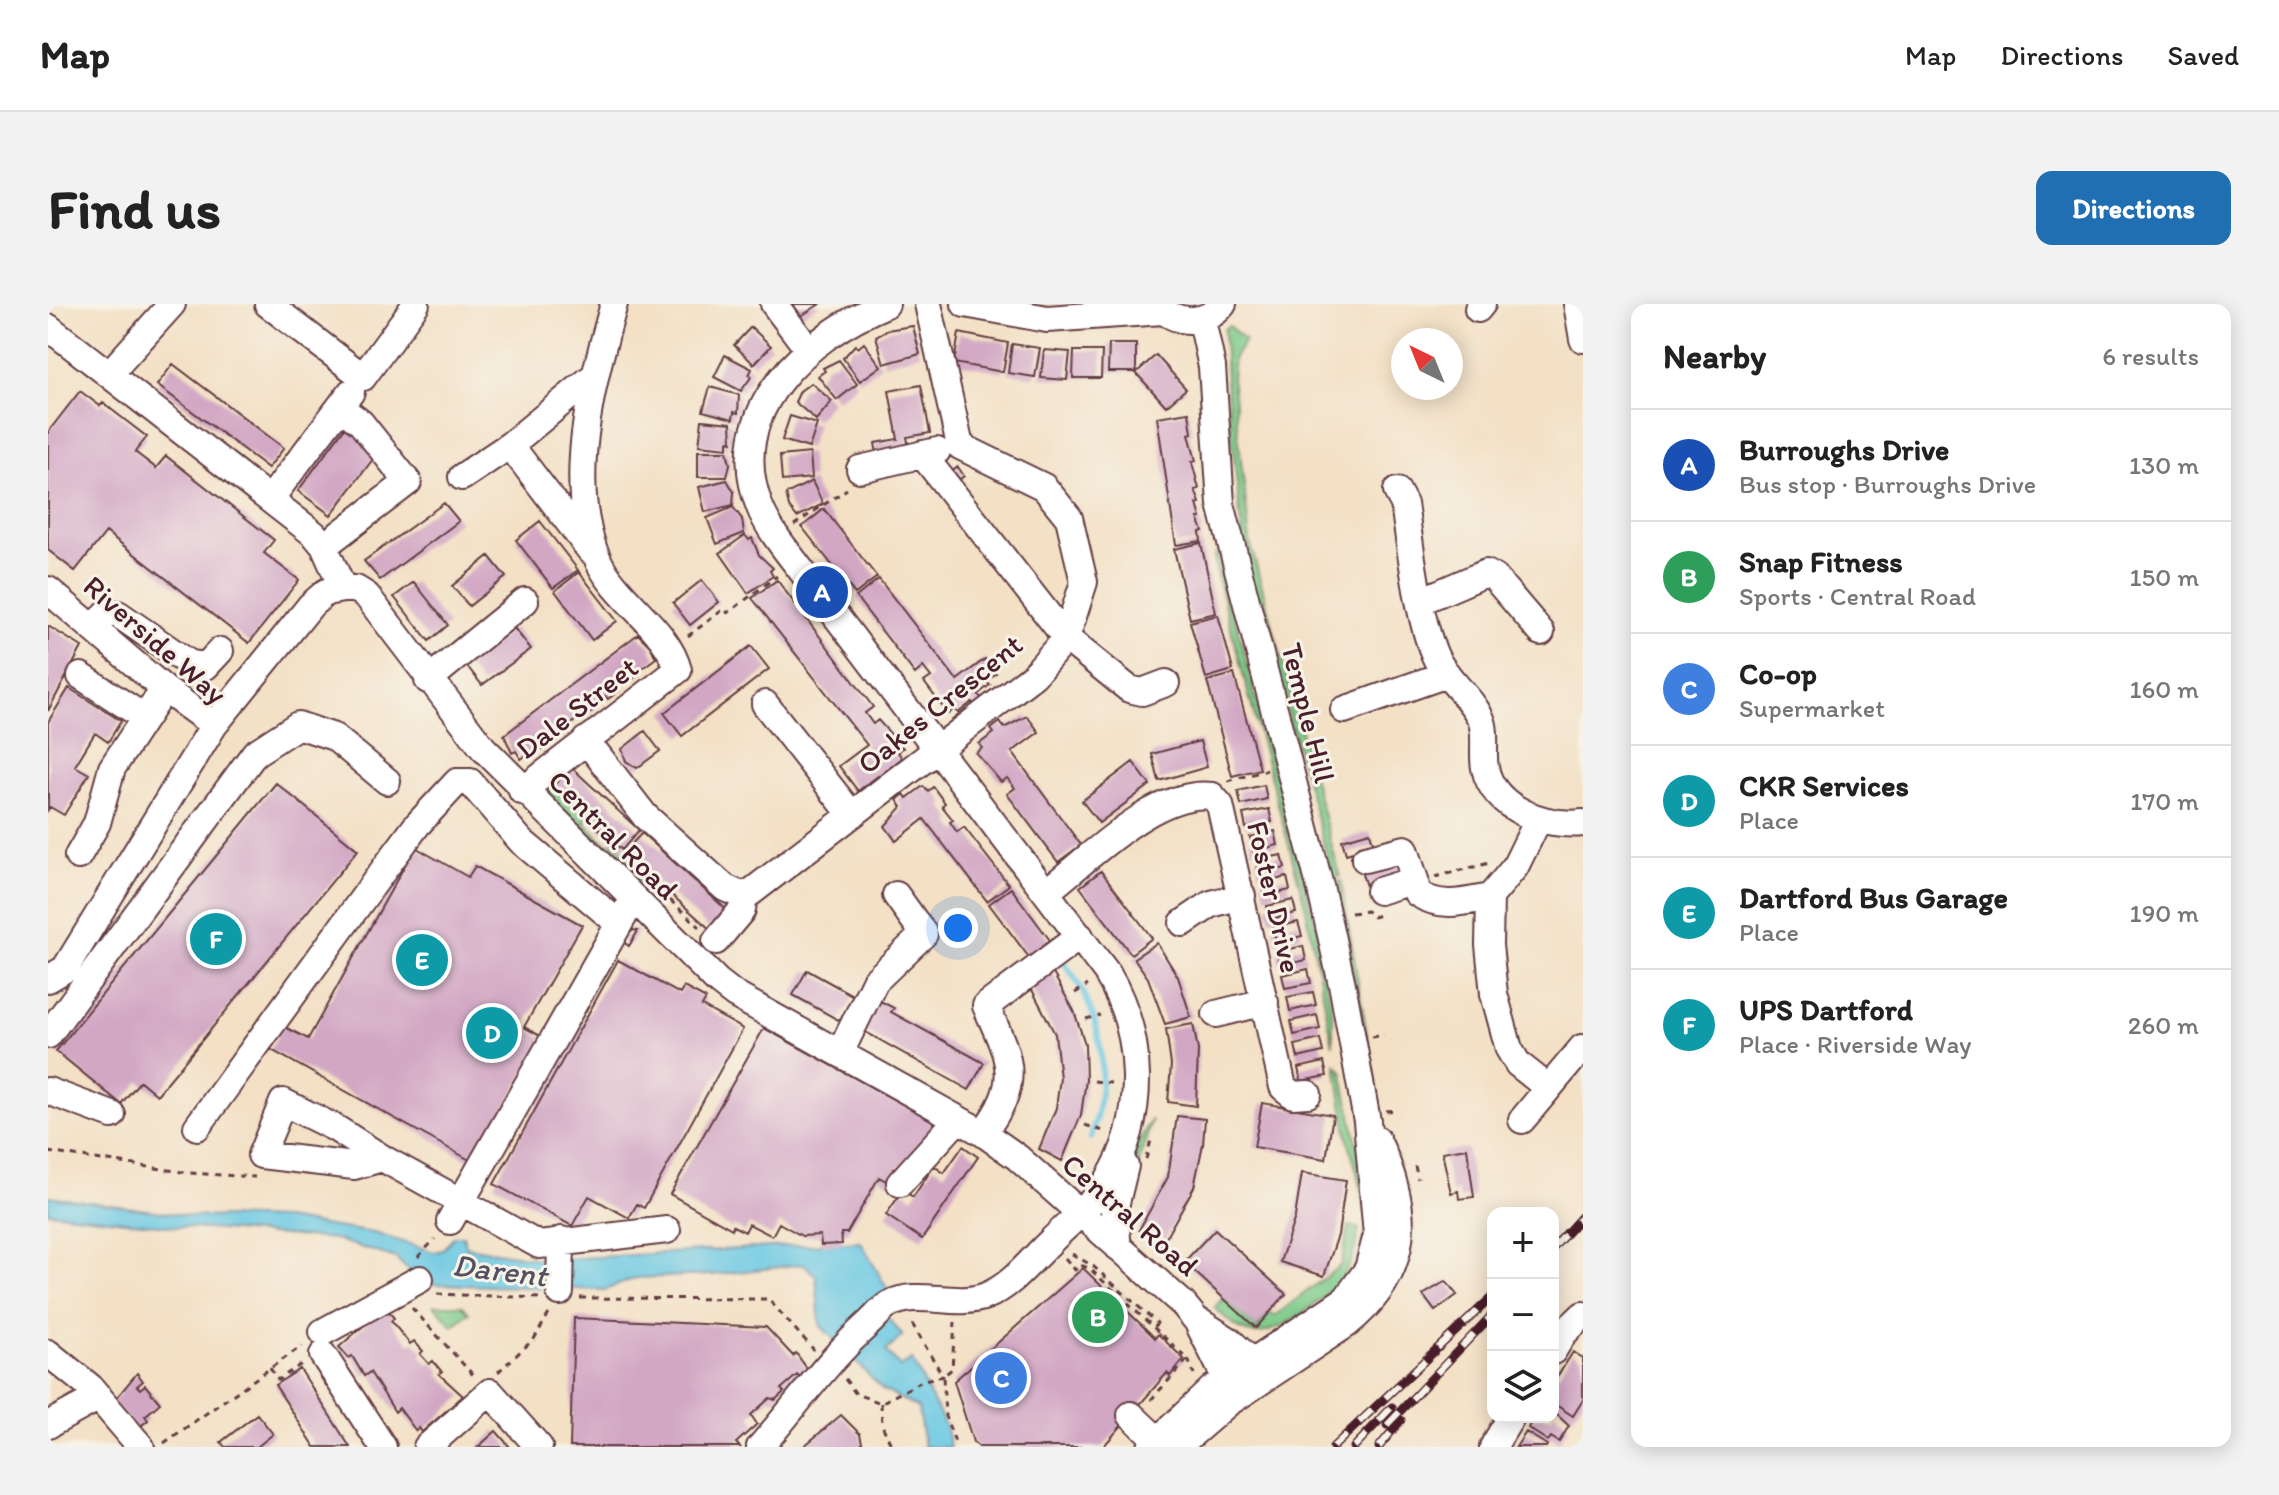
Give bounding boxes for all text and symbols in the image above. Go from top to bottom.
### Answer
text: Map [40,32,110,78]
text: Map [1905,38,1956,72]
text: Directions [2000,38,2124,72]
text: Saved [2168,38,2239,72]
button: Directions [2036,171,2231,245]
text: Find us [48,175,221,242]
north arrow [1391,328,1463,400]
text: Nearby [1663,336,1766,377]
text: 6 results [2102,340,2199,372]
text: Burroughs Drive [1739,431,1949,468]
text: A [1681,449,1697,481]
text: 130 m [2129,449,2199,481]
text: Bus stop · Burroughs Drive [1739,468,2036,500]
text: Snap Fitness [1739,543,1903,580]
text: B [1681,561,1697,593]
text: 150 m [2130,561,2199,593]
pin: A [796,562,848,622]
street label: Riverside Way [76,567,235,712]
text: Sports · Central Road [1739,580,1976,612]
street label: Oakes Crescent [849,626,1030,782]
street label: Temple Hill [1273,639,1344,787]
street label: Dale Street [508,648,645,767]
text: Co-op [1739,655,1817,692]
text: C [1681,673,1697,705]
text: 160 m [2129,673,2199,705]
text: Supermarket [1739,692,1885,724]
street label: Central Road [541,762,686,907]
text: CKR Services [1739,767,1909,804]
text: D [1680,785,1698,817]
text: 170 m [2130,785,2199,817]
text: Place [1739,804,1799,836]
street label: Foster Drive [1239,817,1310,977]
text: Dartford Bus Garage [1739,879,2008,916]
text: E [1682,897,1696,929]
text: 190 m [2130,897,2199,929]
your location [938,908,978,948]
pin: F [190,909,242,969]
text: Place [1739,916,1799,948]
pin: E [396,930,448,990]
text: UPS Dartford [1739,991,1913,1028]
pin: D [466,1003,518,1063]
text: F [1682,1009,1696,1041]
text: 260 m [2128,1009,2199,1041]
text: Place · Riverside Way [1739,1028,1971,1060]
street label: Central Road [1055,1145,1206,1284]
map controls [1487,1207,1559,1423]
button: + [1487,1207,1559,1279]
water label: Darent [451,1245,552,1295]
button: − [1487,1279,1559,1351]
pin: B [1072,1287,1124,1347]
pin: C [975,1348,1027,1408]
button: layers [1487,1351,1559,1423]

